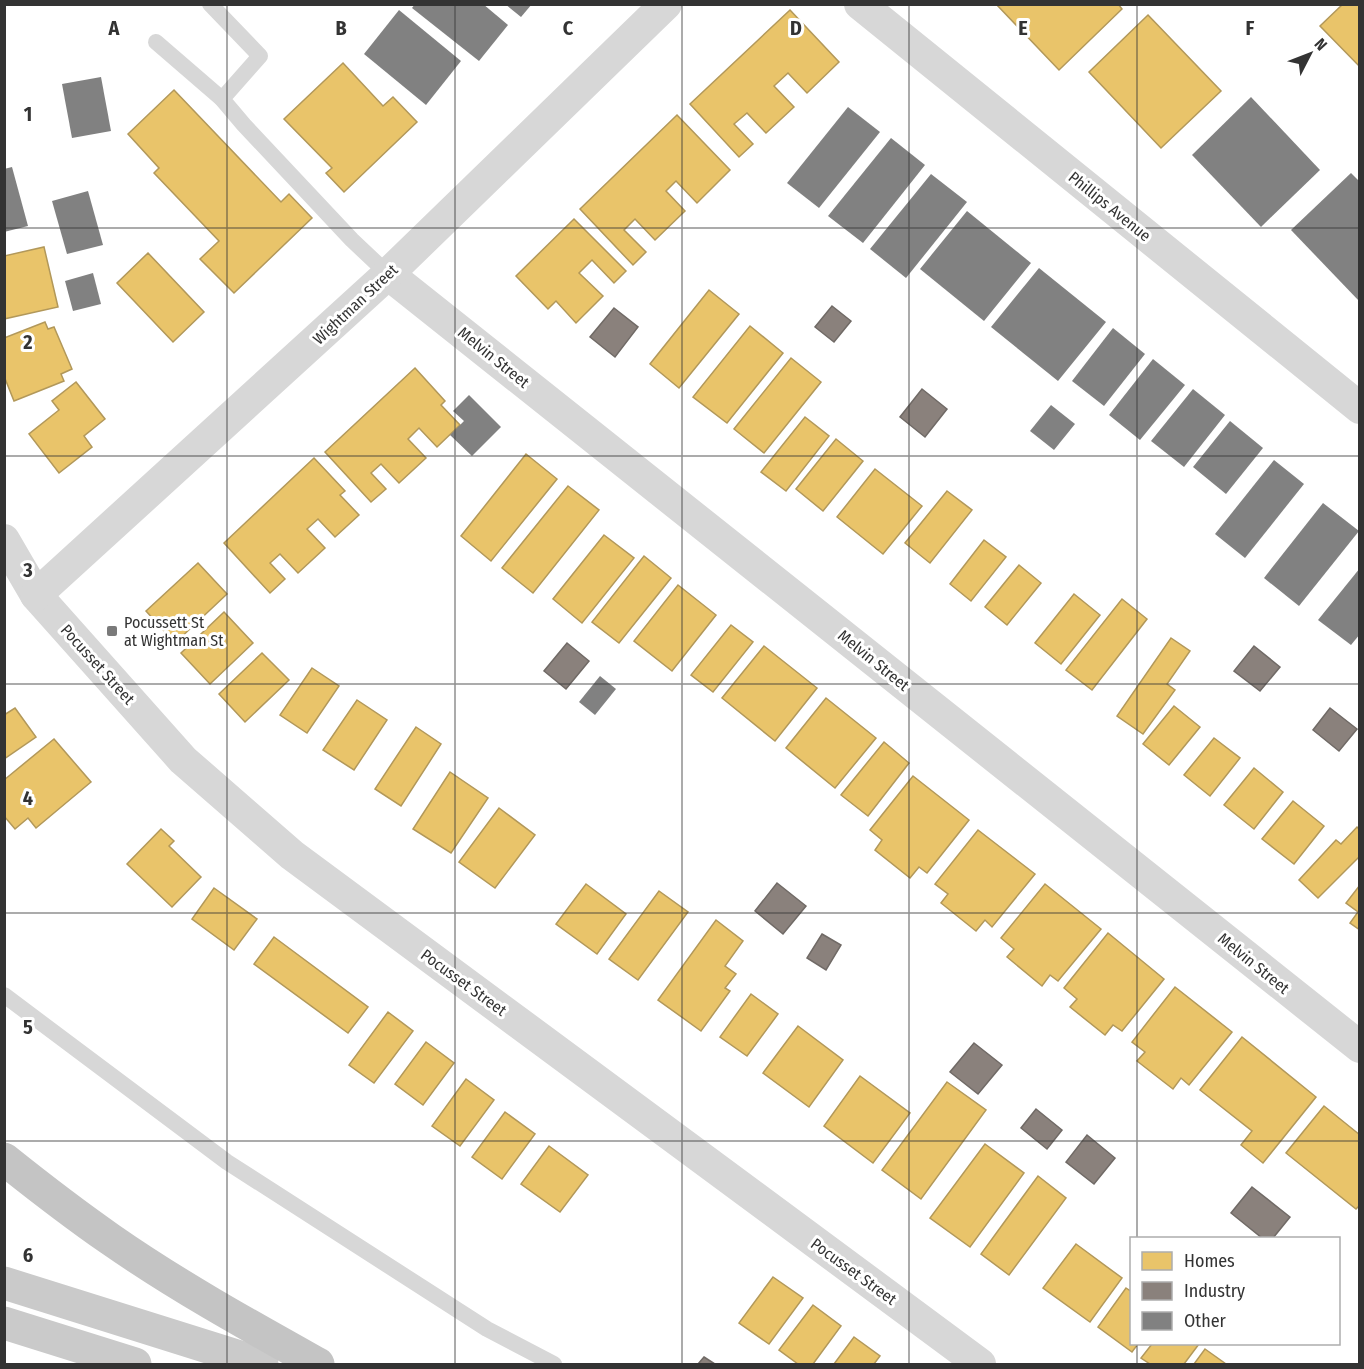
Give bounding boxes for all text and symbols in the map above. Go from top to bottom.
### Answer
text: A [108,16,121,40]
text: B [335,16,347,40]
text: C [563,16,574,40]
text: D [790,16,802,40]
text: E [1018,16,1028,40]
text: F [1246,16,1255,40]
north arrow [1280,24,1340,84]
text: N [1311,34,1331,54]
text: 1 [24,102,32,126]
street label: Phillips Avenue [1065,167,1155,245]
street label: Wightman Street [309,260,402,348]
street label: Melvin Street [454,323,534,392]
text: 2 [22,330,33,354]
text: 3 [22,558,33,582]
place label: Pocussett St at Wightman St [124,613,224,650]
street label: Pocusset Street [57,620,139,709]
marker: Pocussett St at Wightman St [105,624,119,638]
street label: Melvin Street [834,626,914,695]
text: 4 [23,786,33,810]
street label: Melvin Street [1214,929,1294,998]
street label: Pocusset Street [417,945,511,1020]
text: 5 [23,1015,33,1039]
street label: Pocusset Street [807,1234,901,1309]
legend [1130,1237,1340,1345]
text: 6 [23,1243,33,1267]
text: Homes [1184,1250,1235,1272]
text: Industry [1184,1280,1245,1302]
text: Other [1184,1310,1227,1332]

